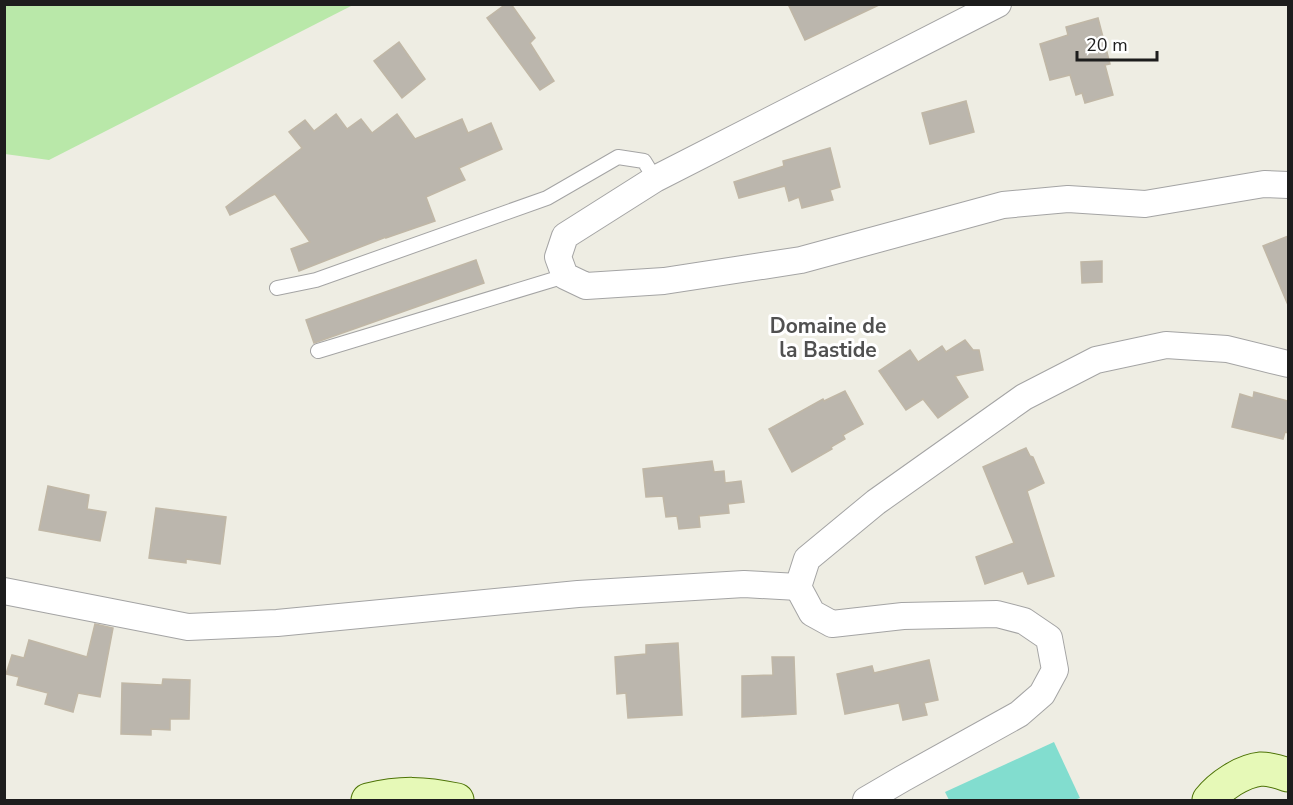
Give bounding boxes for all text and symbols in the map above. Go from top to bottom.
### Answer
scale bar [1077,24,1156,62]
text: 20 m [1086,33,1128,57]
district label: Domaine de la Bastide [770,312,886,364]

